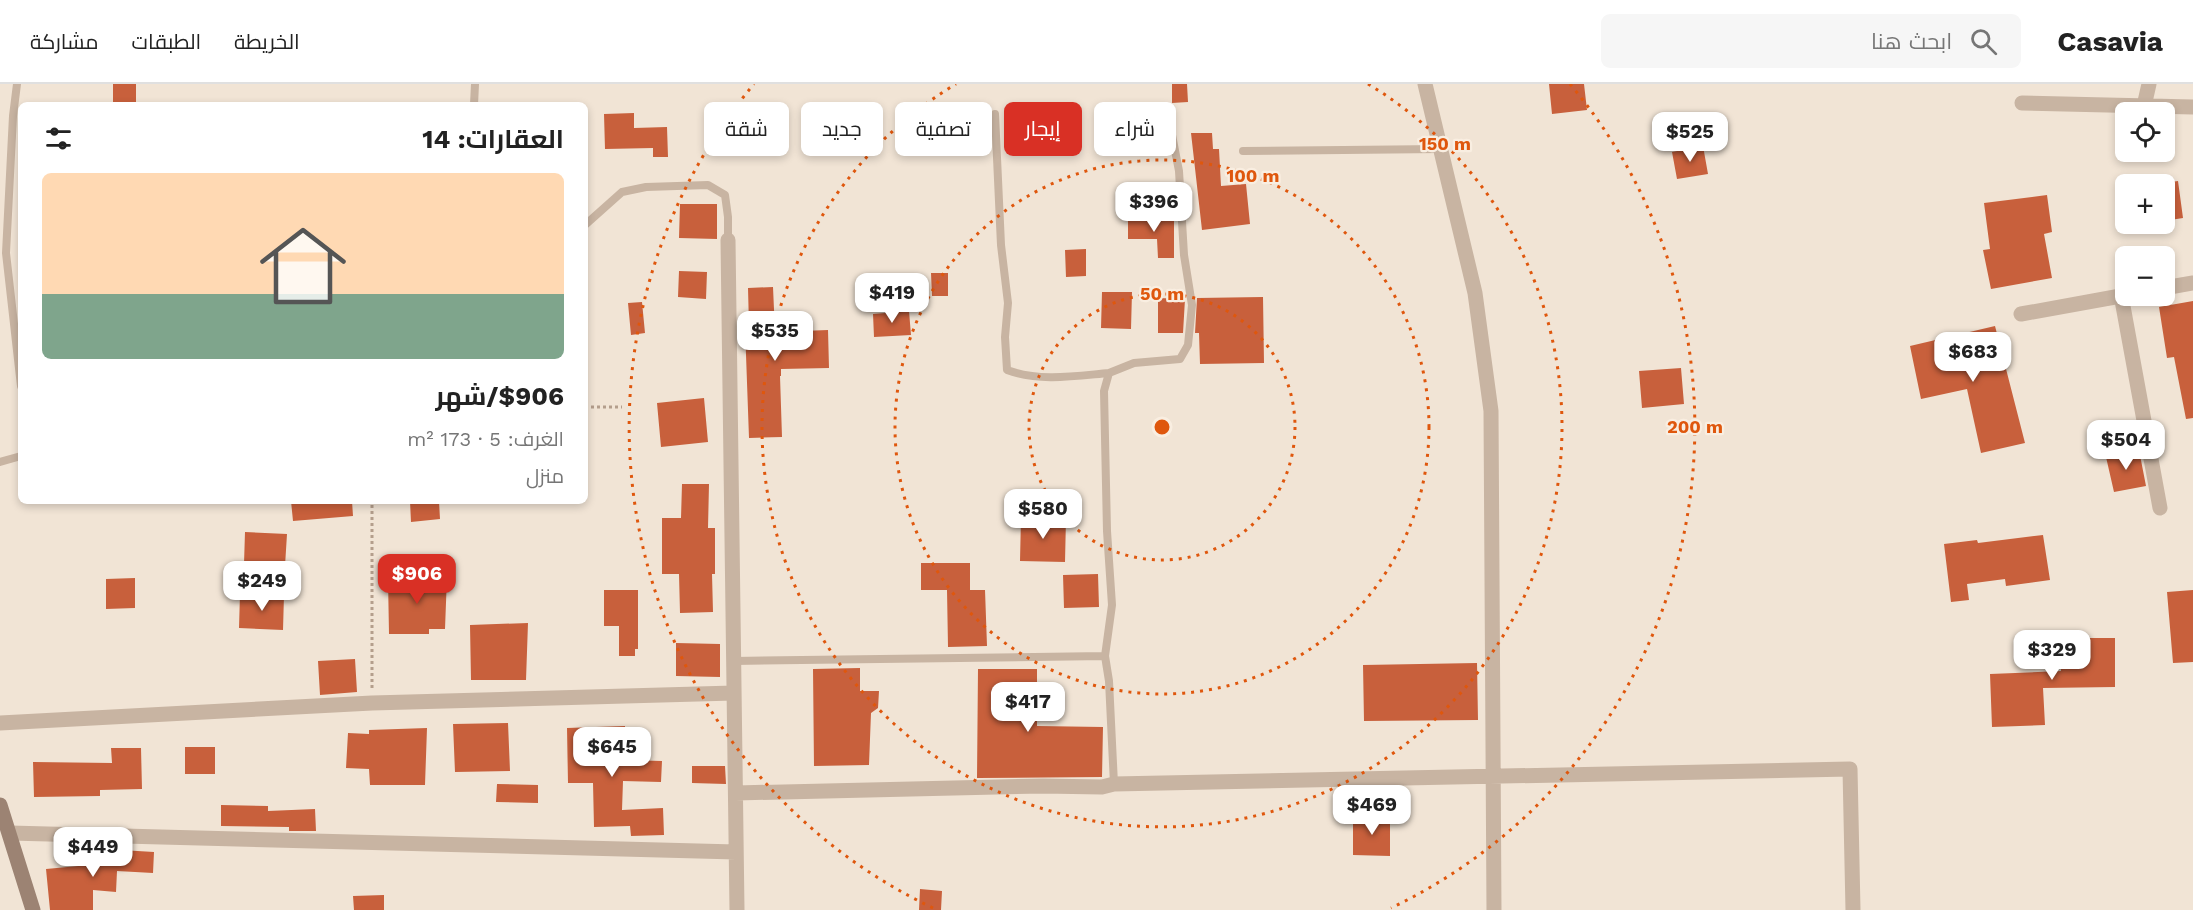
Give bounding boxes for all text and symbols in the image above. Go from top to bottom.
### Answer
search box [1601,14,2021,68]
icon: search [1967,25,2000,58]
text: Casavia [2057,25,2163,58]
text: مشاركة [30,29,99,54]
text: الطبقات [132,29,201,54]
text: الخريطة [234,29,300,54]
text: ابحث هنا [1871,29,1952,54]
chip: شقة [704,102,789,156]
chip: جديد [801,102,883,156]
chip: تصفية [895,102,992,156]
chip: إيجار [1004,102,1082,156]
chip: شراء [1094,102,1176,156]
map controls [2115,102,2175,306]
button: locate [2115,102,2175,162]
pin: $525 [1654,112,1726,163]
text: $525 [1666,119,1714,143]
icon: filters [42,122,75,155]
text: العقارات: 14 [422,124,564,154]
text: 150 m [1419,133,1471,154]
text: 100 m [1226,165,1280,186]
button: + [2115,174,2175,234]
pin: $396 [1118,182,1190,233]
text: $396 [1129,189,1179,213]
icon: home [249,212,357,320]
button: − [2115,246,2175,306]
pin: $419 [856,273,928,324]
text: $419 [869,280,915,304]
text: 50 m [1140,283,1184,304]
pin: $535 [739,311,811,362]
text: $535 [751,318,799,342]
pin: $683 [1937,332,2009,383]
text: $683 [1948,339,1998,363]
text: $906/شهر [436,381,564,411]
text: 200 m [1667,416,1723,437]
centre of rings [1152,417,1172,437]
pin: $504 [2090,420,2162,471]
text: الغرف: 5 · 173 m² [407,427,564,451]
text: $504 [2101,427,2151,451]
text: منزل [526,464,564,488]
pin: $580 [1007,489,1079,540]
text: $580 [1018,496,1068,520]
pin: $906 [381,554,453,605]
pin: $249 [226,561,298,612]
text: $906 [392,561,442,585]
text: $249 [237,568,287,592]
pin: $329 [2016,630,2088,681]
text: $329 [2028,637,2076,661]
pin: $417 [992,682,1064,733]
text: $417 [1005,689,1051,713]
pin: $645 [576,727,648,778]
text: $645 [587,734,637,758]
pin: $469 [1336,785,1408,836]
text: $469 [1347,792,1397,816]
pin: $449 [57,827,129,878]
text: $449 [68,834,118,858]

